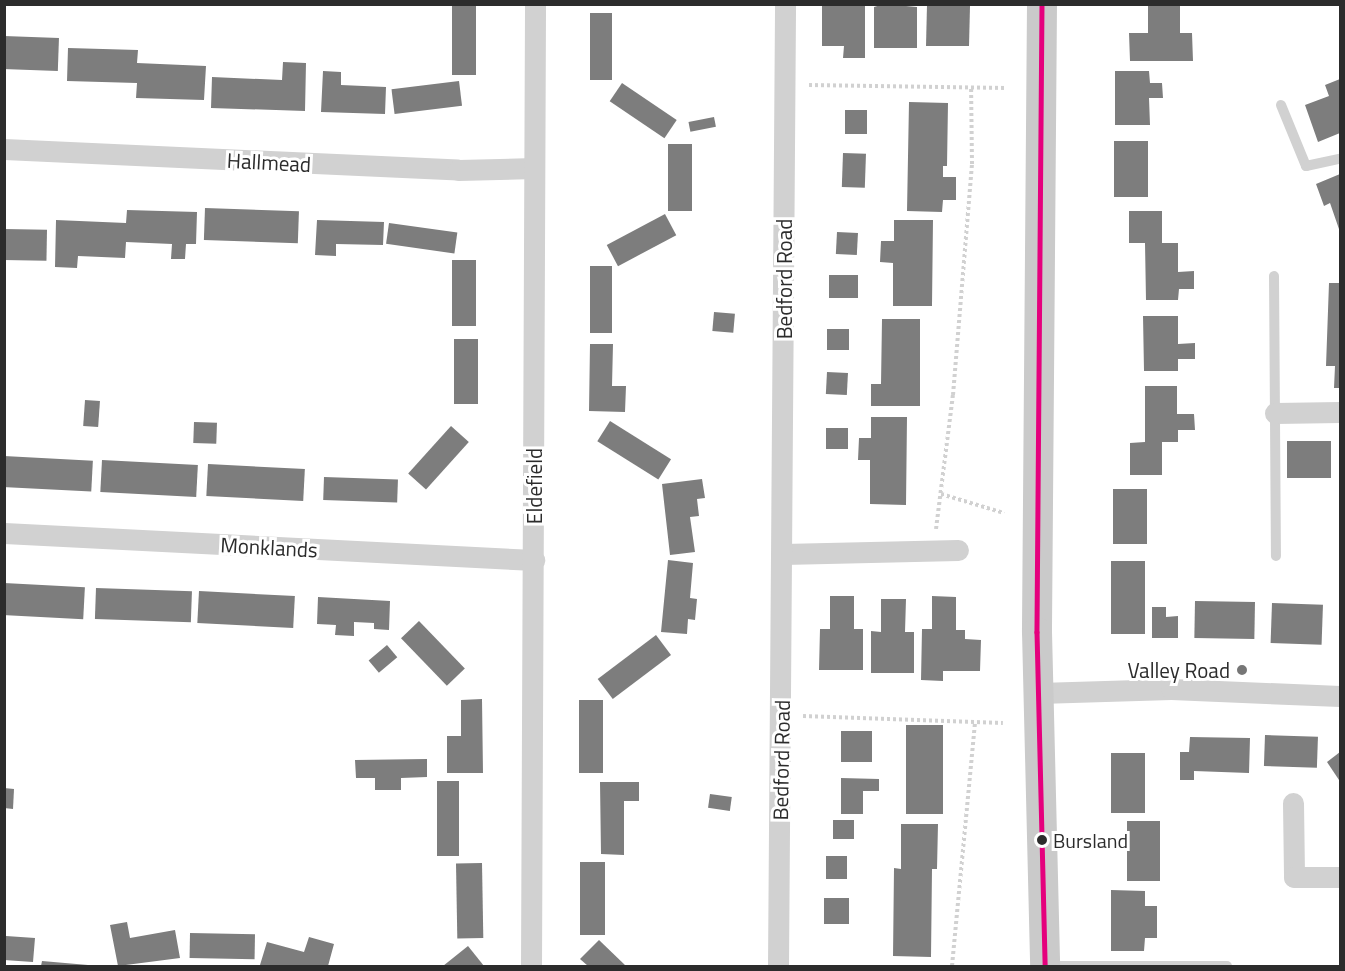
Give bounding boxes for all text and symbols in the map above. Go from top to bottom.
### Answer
street label: Hallmead [226,147,312,177]
street label: Bedford Road [771,219,797,339]
street label: Eldefield [521,448,547,524]
street label: Monklands [220,532,318,562]
place label: Valley Road [1127,657,1230,683]
marker: Valley Road [1235,663,1249,677]
street label: Bedford Road [767,699,795,821]
place label: Bursland [1053,828,1128,852]
marker: Bursland [1036,834,1048,846]

